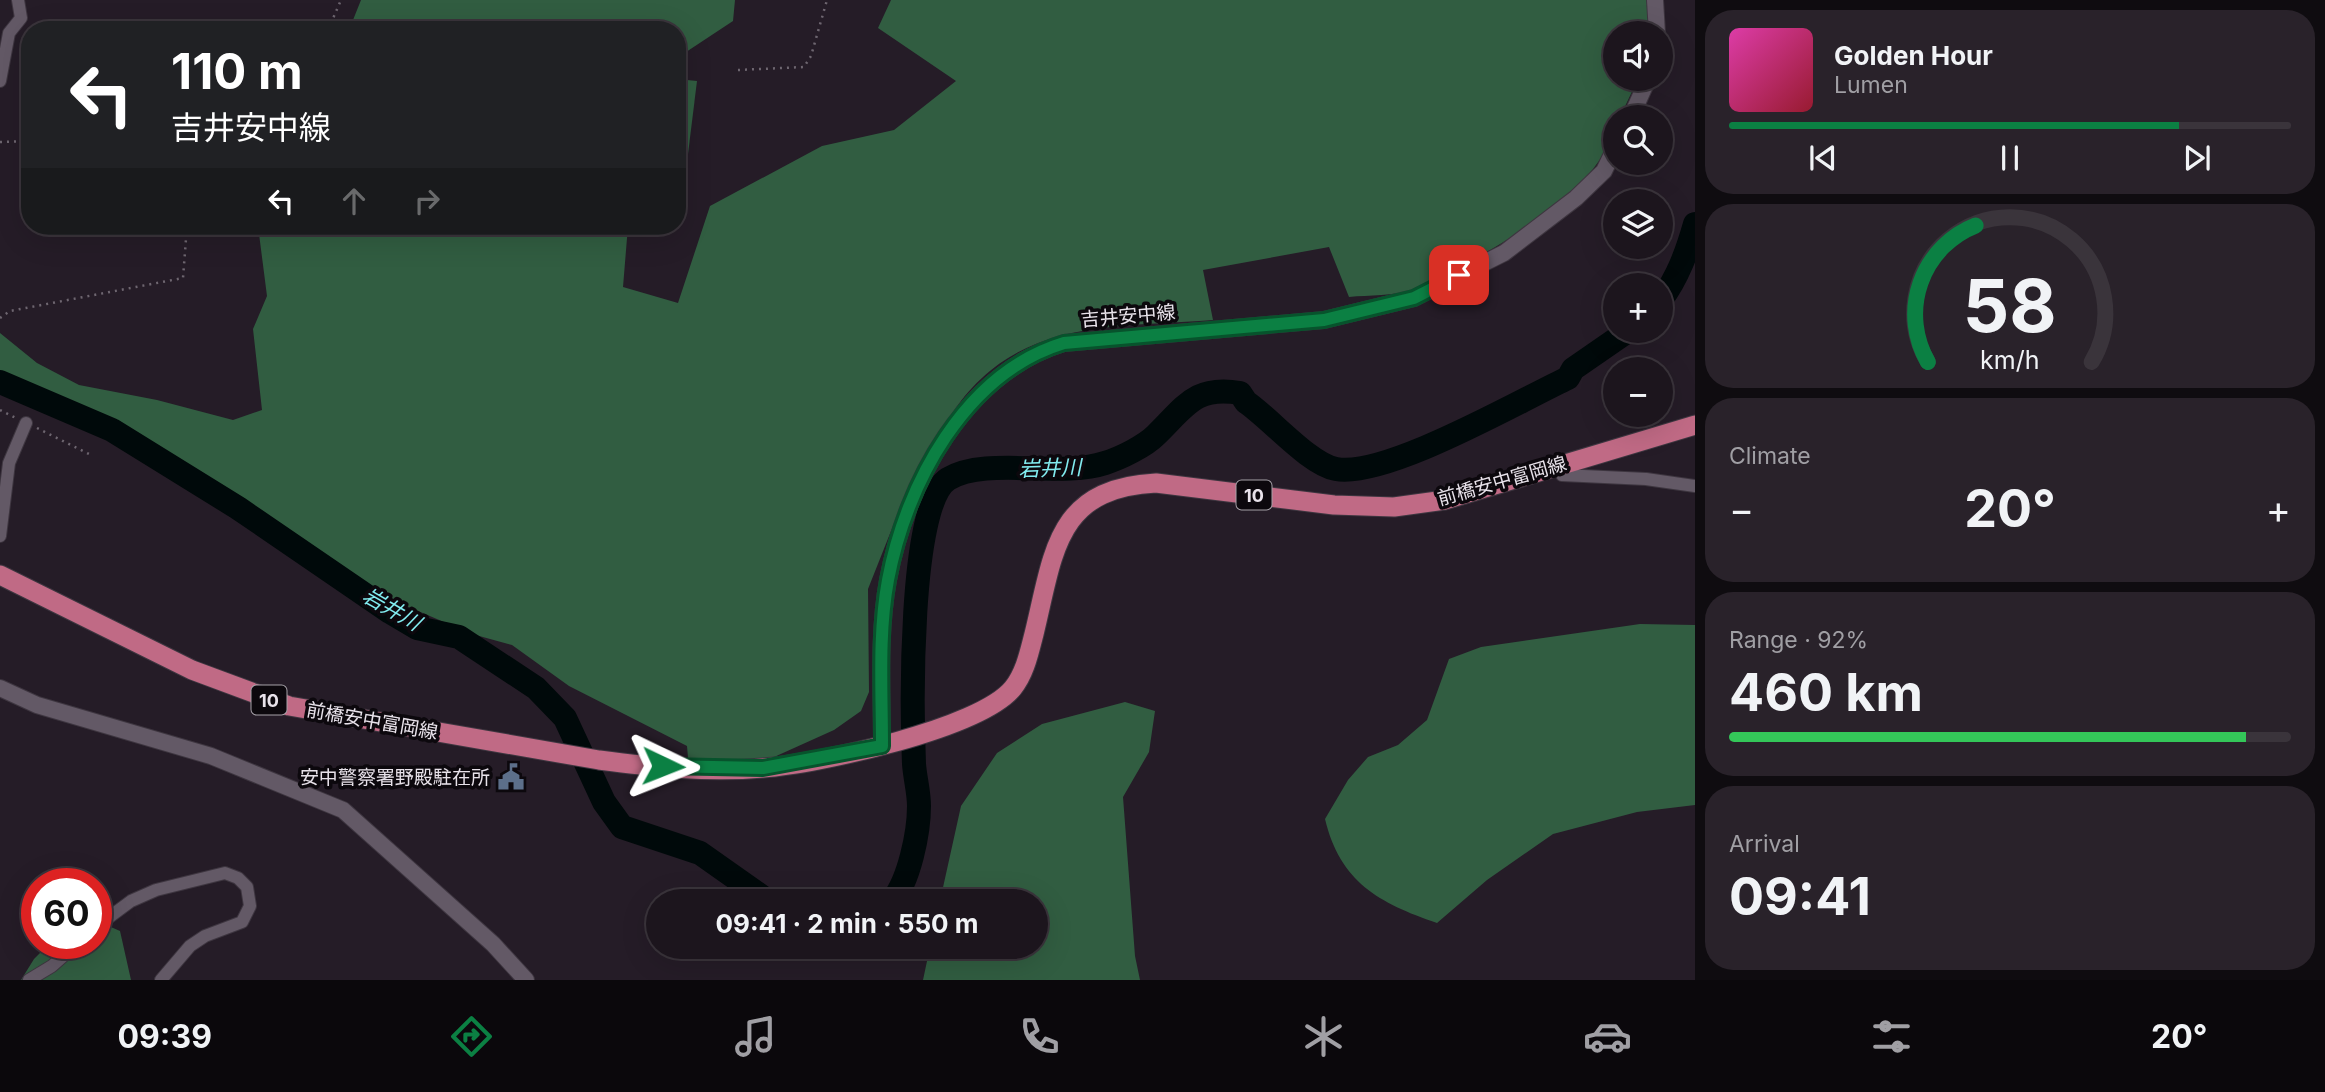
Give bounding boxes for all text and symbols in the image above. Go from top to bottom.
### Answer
map controls [1603,21,1673,427]
button: sound [1603,21,1673,91]
text: Golden Hour [1834,40,1993,71]
text: 110 m [171,42,303,101]
icon: left [56,49,147,140]
text: Lumen [1834,71,1908,99]
button: search [1603,105,1673,175]
text: 吉井安中線 [171,108,331,147]
icon: previous [1804,139,1842,177]
icon: pause [1991,139,2029,177]
icon: next [2178,139,2216,177]
icon: left [262,182,300,220]
icon: ahead [335,182,373,220]
icon: right [408,182,446,220]
button: layers [1603,189,1673,259]
pin [1429,245,1489,305]
icon: arrive [1440,256,1478,294]
text: 58 [1963,261,2057,350]
button: + [1603,273,1673,343]
street label: 吉井安中線 [1080,300,1176,332]
text: km/h [1980,345,2040,375]
button: − [1603,357,1673,427]
text: Climate [1729,442,1811,470]
street label: 前橋安中富岡線 [1435,452,1569,510]
water label: 岩井川 [1018,454,1084,482]
text: 20° [1964,477,2056,540]
road number: 10 [1236,480,1272,509]
text: − [1729,486,1754,532]
text: + [2266,486,2291,532]
water label: 岩井川 [358,582,427,637]
text: Range · 92% [1729,626,1868,654]
text: 460 km [1729,661,1923,724]
road number: 10 [252,686,286,714]
street label: 前橋安中富岡線 [305,698,439,744]
position arrow [626,729,700,803]
public building icon: 安中警察署野殿駐在所 [496,762,526,792]
place label: 安中警察署野殿駐在所 [300,766,490,789]
text: Arrival [1729,830,1800,858]
text: 09:41 [1729,865,1871,928]
speed limit sign: 60 [21,868,112,959]
text: 09:41 · 2 min · 550 m [715,908,979,939]
icon: directions [447,1012,496,1061]
icon: music [731,1012,780,1061]
icon: phone [1015,1012,1064,1061]
icon: climate [1299,1012,1348,1061]
icon: car [1583,1012,1632,1061]
icon: filters [1867,1012,1916,1061]
text: 09:39 [118,1017,212,1056]
text: 20° [2151,1017,2207,1056]

